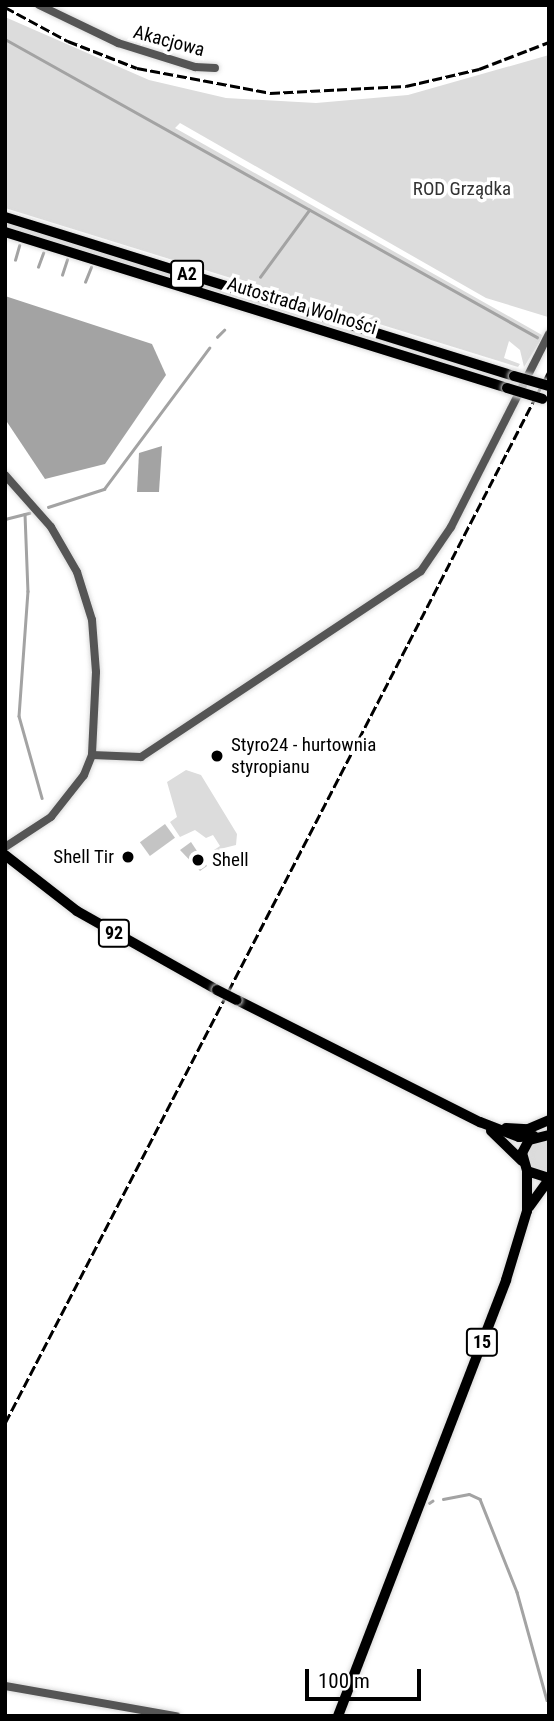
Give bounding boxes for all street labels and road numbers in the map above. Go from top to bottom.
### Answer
street label: Akacjowa [131,21,207,61]
road number: A2 [170,260,204,288]
street label: Autostrada Wolności [224,272,380,340]
road number: 92 [96,918,132,948]
road number: 15 [464,1328,500,1357]

